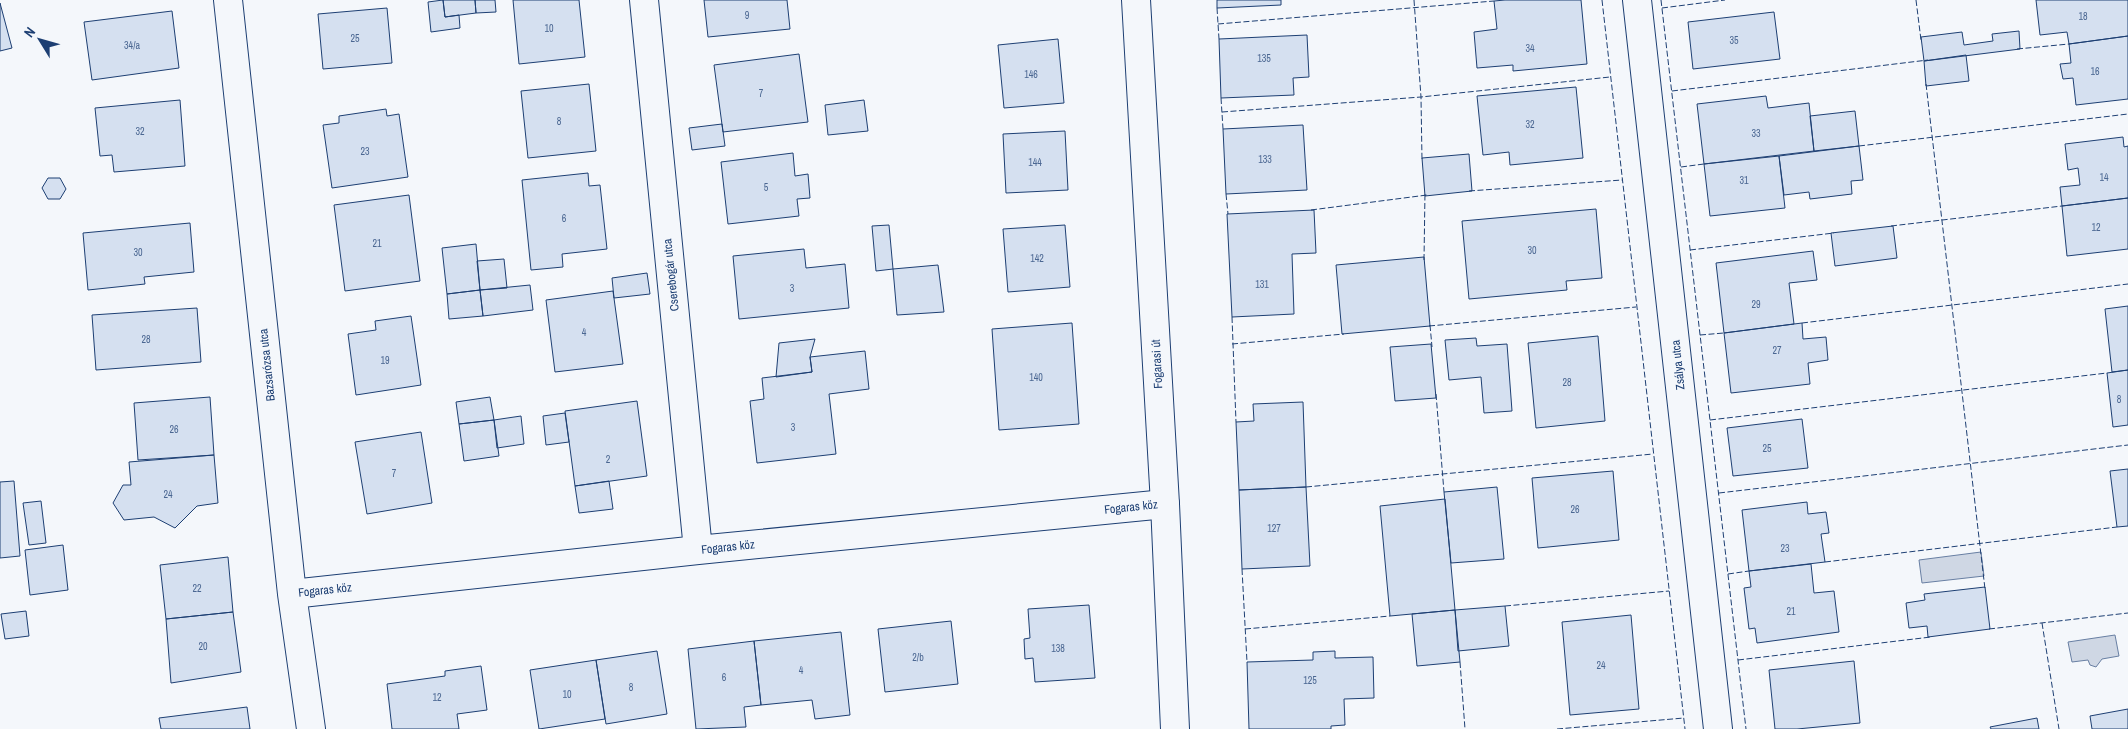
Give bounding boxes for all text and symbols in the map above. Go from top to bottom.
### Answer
house number: 9 [745,9,750,22]
house number: 18 [2078,10,2088,23]
north arrow [15,15,65,65]
house number: 10 [544,22,554,35]
text: N [20,23,39,41]
house number: 25 [350,32,360,45]
house number: 35 [1729,34,1739,47]
house number: 34/a [124,39,140,52]
house number: 34 [1525,42,1535,55]
house number: 135 [1257,52,1271,65]
house number: 16 [2090,65,2100,78]
house number: 146 [1024,68,1038,81]
house number: 7 [759,87,764,100]
house number: 8 [557,115,562,128]
house number: 32 [1525,118,1535,131]
house number: 32 [135,125,145,138]
house number: 33 [1751,127,1761,140]
house number: 23 [360,145,370,158]
house number: 133 [1258,153,1272,166]
house number: 144 [1028,156,1042,169]
house number: 14 [2099,171,2109,184]
house number: 31 [1739,174,1749,187]
house number: 5 [764,181,769,194]
house number: 6 [562,212,567,225]
house number: 12 [2091,221,2101,234]
house number: 21 [372,237,382,250]
street label: Cserebogár utca [659,237,683,312]
house number: 30 [1527,244,1537,257]
house number: 30 [133,246,143,259]
house number: 142 [1030,252,1044,265]
house number: 131 [1255,278,1269,291]
house number: 3 [790,282,795,295]
house number: 29 [1751,298,1761,311]
house number: 4 [582,326,587,339]
street label: Bazsarózsa utca [255,327,279,402]
house number: 28 [141,333,151,346]
street label: Fogarasi út [1148,339,1166,389]
street label: Zsálya utca [1667,339,1689,391]
house number: 27 [1772,344,1782,357]
house number: 19 [380,354,390,367]
house number: 140 [1029,371,1043,384]
house number: 28 [1562,376,1572,389]
house number: 8 [2117,393,2122,406]
house number: 3 [791,421,796,434]
house number: 26 [169,423,179,436]
house number: 25 [1762,442,1772,455]
house number: 2 [606,453,611,466]
house number: 7 [392,467,397,480]
house number: 24 [163,488,173,501]
street label: Fogaras köz [1103,496,1159,518]
house number: 26 [1570,503,1580,516]
house number: 127 [1267,522,1281,535]
street label: Fogaras köz [700,536,756,558]
house number: 23 [1780,542,1790,555]
street label: Fogaras köz [297,579,353,601]
house number: 22 [192,582,202,595]
house number: 21 [1786,605,1796,618]
house number: 20 [198,640,208,653]
house number: 138 [1051,642,1065,655]
house number: 2/b [912,651,924,664]
house number: 24 [1596,659,1606,672]
house number: 4 [799,664,804,677]
house number: 6 [722,671,727,684]
house number: 125 [1303,674,1317,687]
house number: 8 [629,681,634,694]
house number: 10 [562,688,572,701]
house number: 12 [432,691,442,704]

